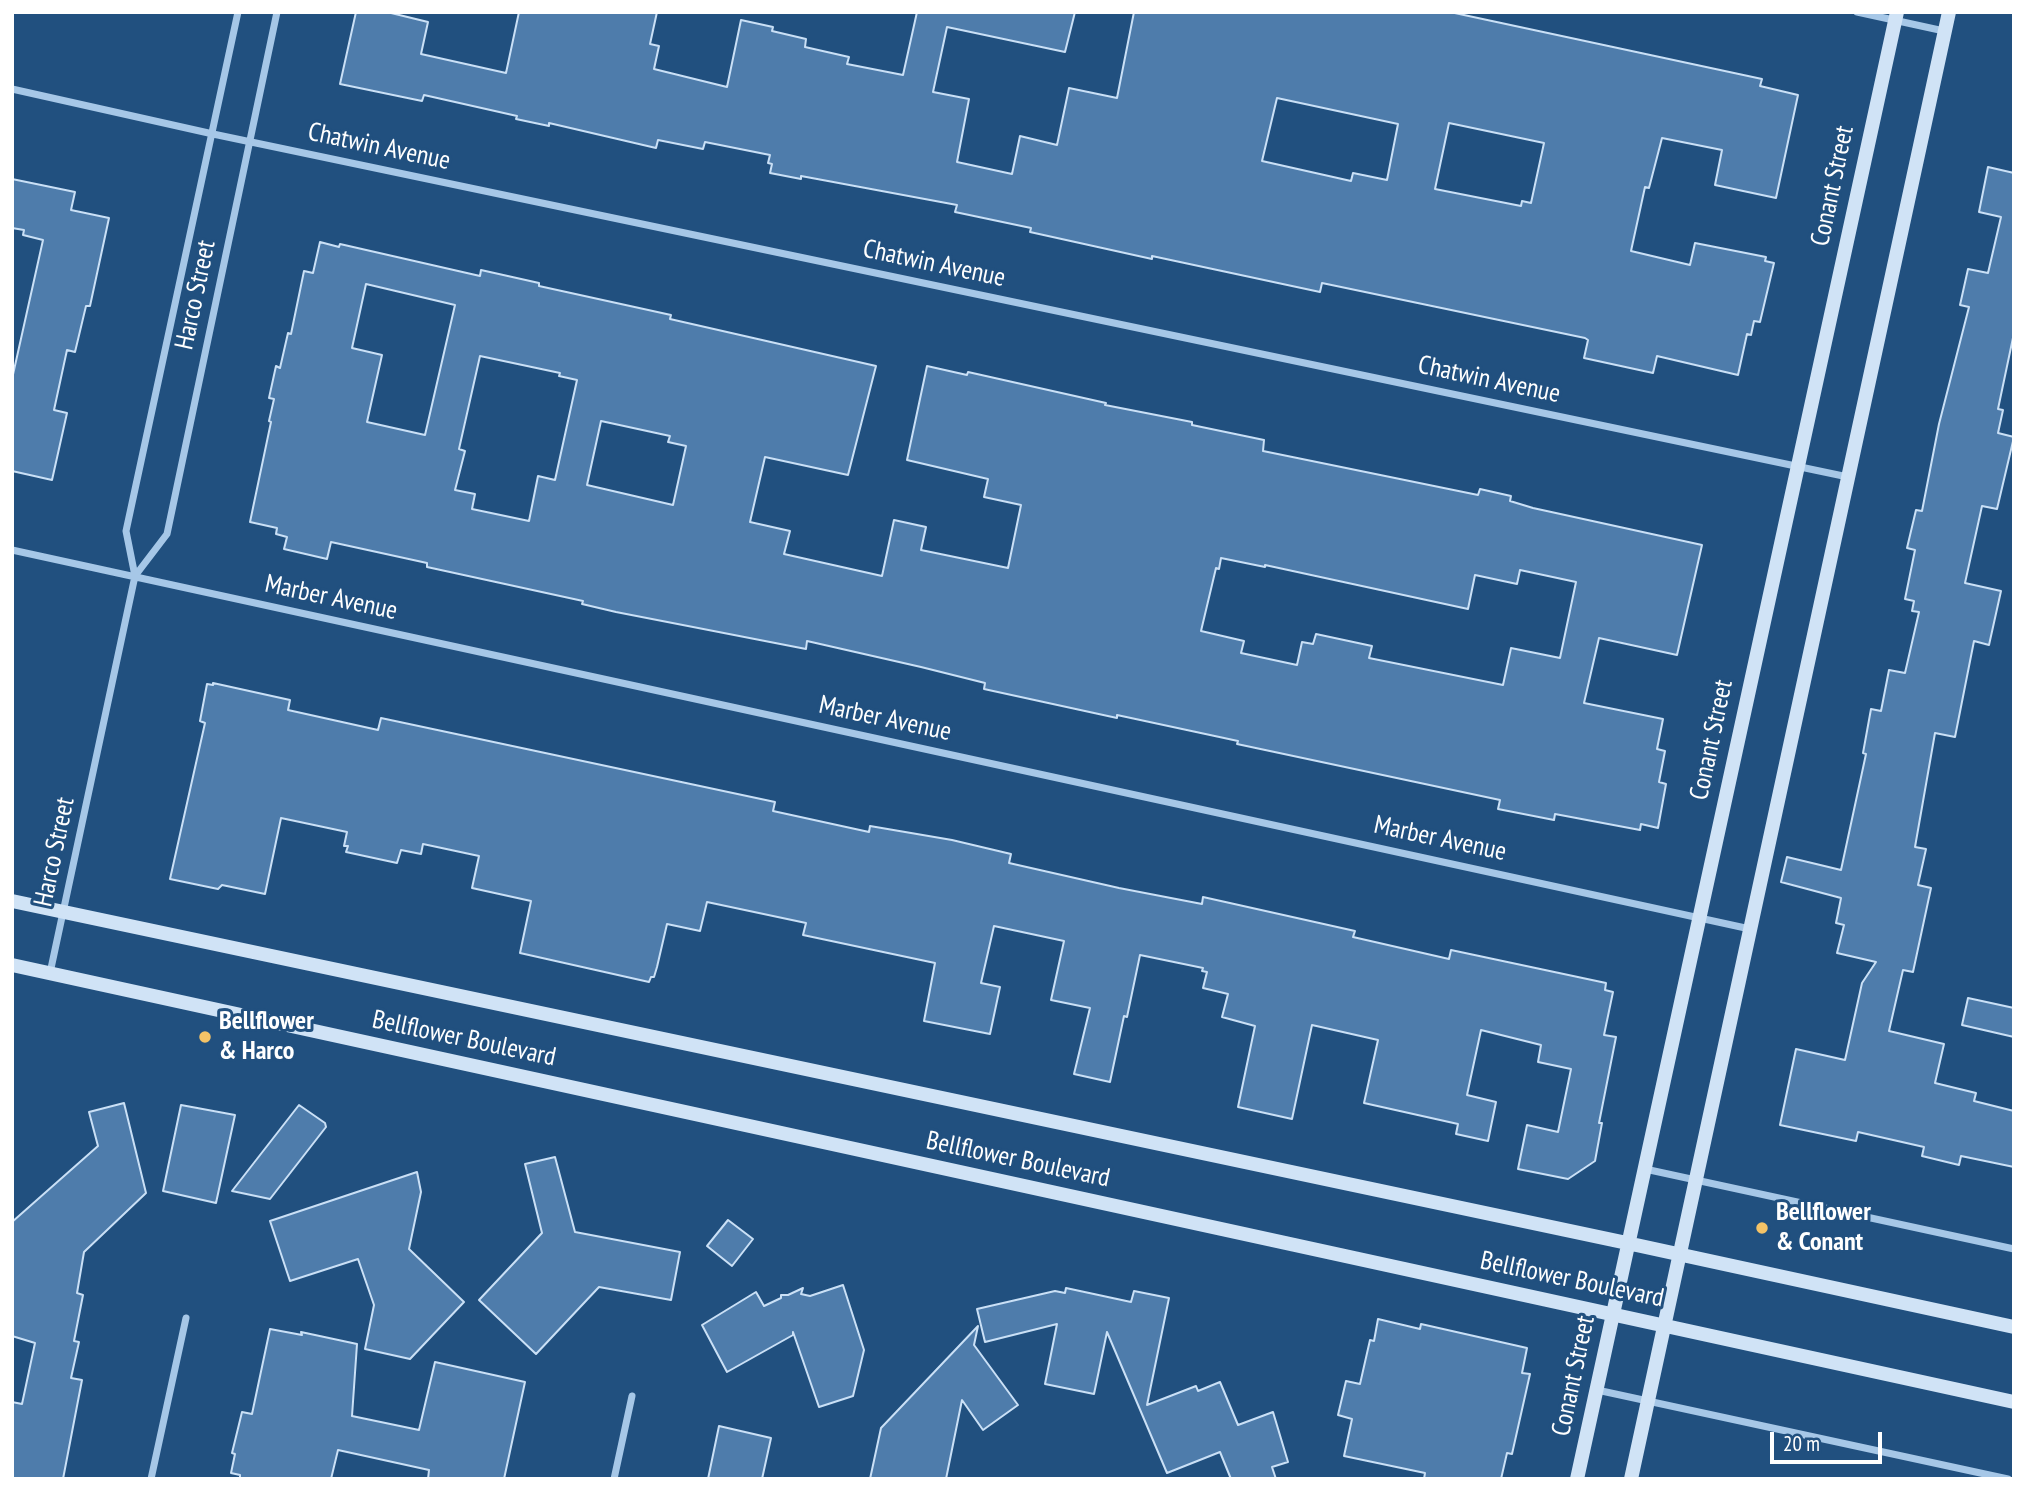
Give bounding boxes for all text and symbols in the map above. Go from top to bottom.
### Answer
street label: Chatwin Avenue [305,117,453,177]
street label: Conant Street [1805,123,1861,249]
street label: Chatwin Avenue [860,234,1008,294]
street label: Harco Street [169,238,223,352]
street label: Chatwin Avenue [1415,350,1563,410]
street label: Marber Avenue [262,569,400,627]
street label: Conant Street [1684,677,1740,803]
street label: Marber Avenue [816,690,954,748]
street label: Harco Street [28,795,82,909]
street label: Marber Avenue [1371,810,1509,868]
street label: Bellflower Boulevard [369,1004,559,1074]
place label: Bellflower & Harco [219,1006,314,1068]
marker: Bellflower & Harco [197,1029,213,1045]
street label: Bellflower Boulevard [923,1125,1113,1195]
place label: Bellflower & Conant [1776,1197,1871,1258]
marker: Bellflower & Conant [1754,1220,1770,1236]
street label: Bellflower Boulevard [1477,1245,1667,1315]
street label: Conant Street [1546,1313,1602,1439]
scale bar [1774,1418,1886,1462]
text: 20 m [1783,1430,1820,1457]

